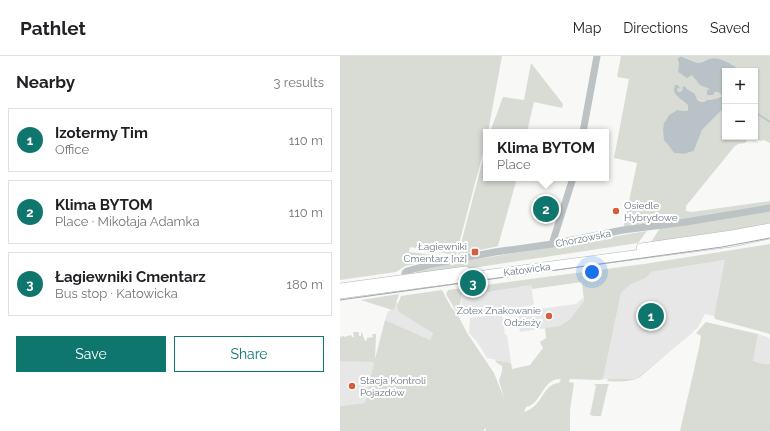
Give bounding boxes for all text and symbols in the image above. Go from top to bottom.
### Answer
text: Pathlet [20,17,86,39]
text: Map [573,20,601,36]
text: Directions [623,20,688,36]
text: Saved [710,20,750,36]
map controls [722,68,758,140]
button: + [722,68,758,104]
text: Nearby [16,72,75,92]
text: 3 results [274,75,324,90]
button: − [722,104,758,140]
text: Izotermy Tim [55,124,148,142]
popup [483,129,609,181]
text: 1 [27,133,33,148]
text: 110 m [289,133,323,148]
text: Klima BYTOM [497,139,595,157]
text: Office [55,142,89,157]
text: Place [497,157,531,172]
pin: 2 [533,194,559,224]
text: Klima BYTOM [55,196,153,214]
place label: Osiedle Hybrydowe [624,200,678,223]
text: 2 [26,205,34,220]
text: 110 m [289,205,323,220]
marker: Osiedle Hybrydowe [611,206,621,216]
text: Place · Mikołaja Adamka [55,214,199,229]
street label: Chorzowska [554,228,612,249]
place label: Łagiewniki Cmentarz [nż] [404,241,467,264]
marker: Łagiewniki Cmentarz [nż] [470,247,480,257]
street label: Katowicka [503,261,551,278]
your location [582,262,602,282]
text: Łagiewniki Cmentarz [55,268,206,286]
pin: 3 [460,268,486,298]
text: 3 [26,277,34,292]
text: 180 m [287,277,323,292]
text: Bus stop · Katowicka [55,286,178,301]
pin: 1 [638,301,664,331]
place label: Zotex Znakowanie Odzieży [457,305,542,328]
marker: Zotex Znakowanie Odzieży [544,311,554,321]
button: Save [16,336,166,372]
button: Share [174,336,324,372]
place label: Stacja Kontroli Pojazdów [360,375,426,398]
marker: Stacja Kontroli Pojazdów [347,381,357,391]

